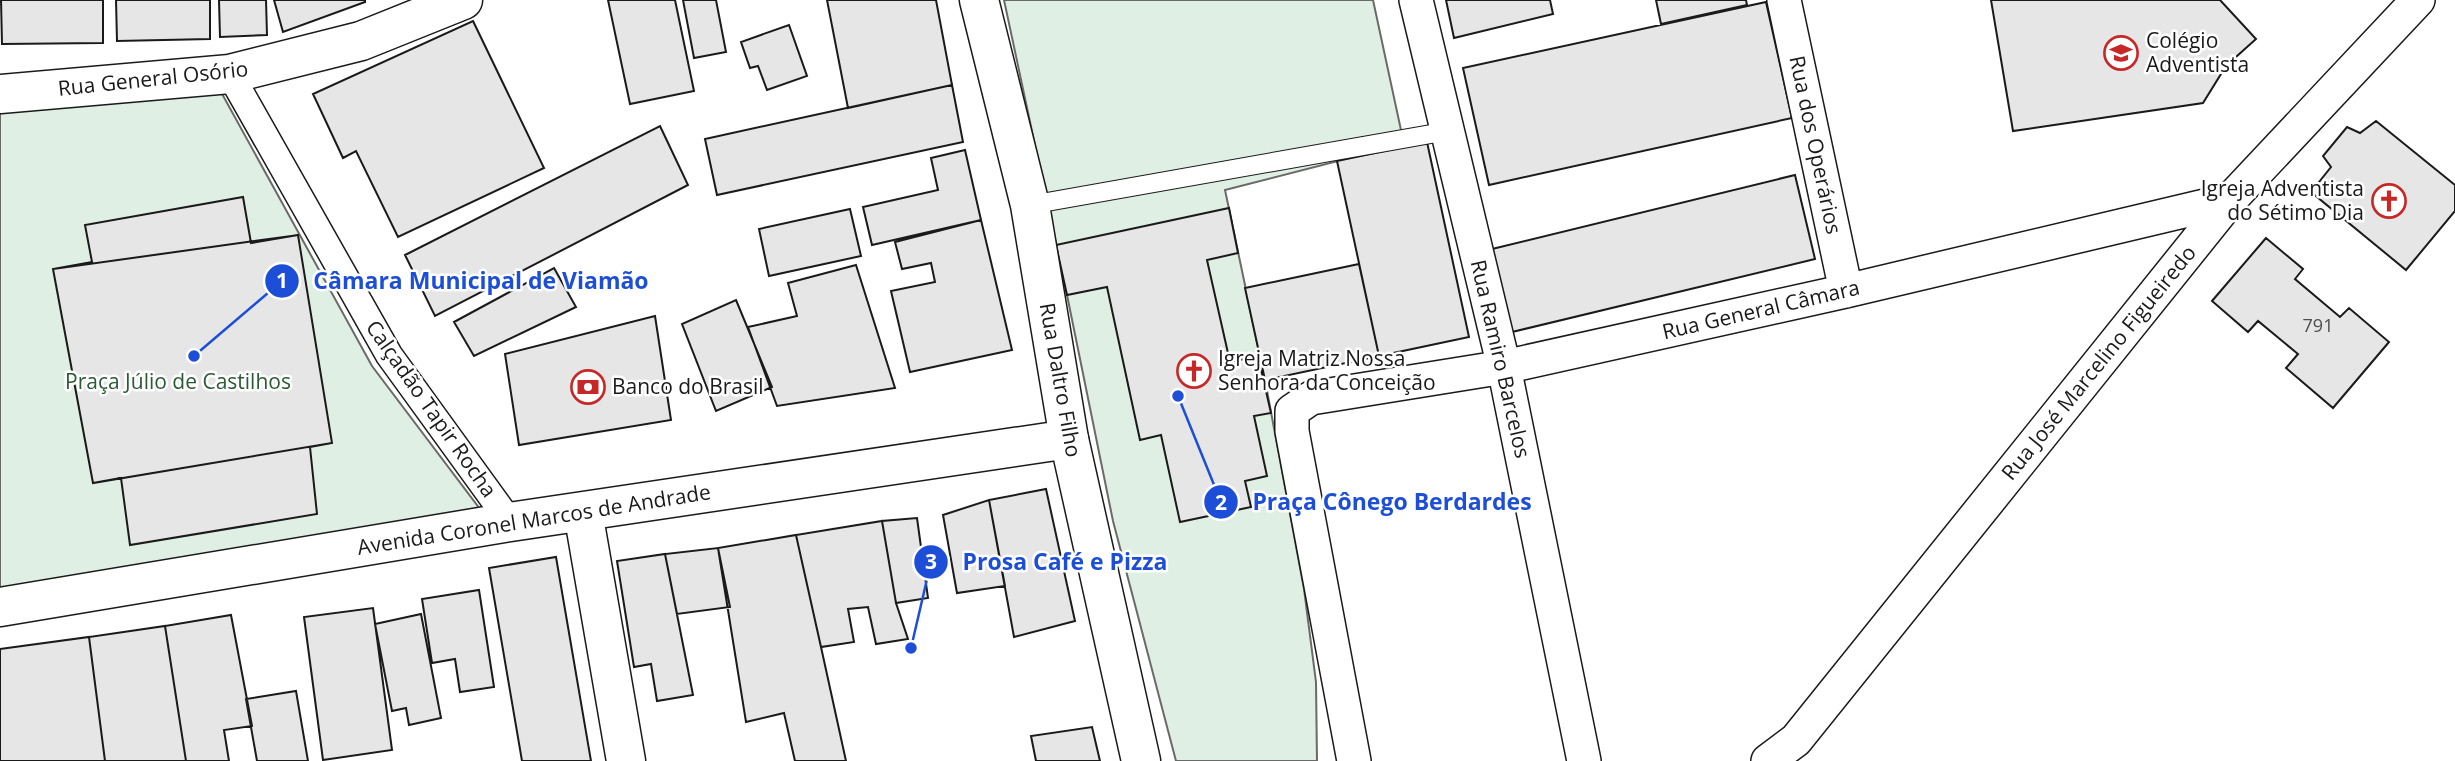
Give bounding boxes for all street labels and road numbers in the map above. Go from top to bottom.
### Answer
street label: Rua dos Operários [1783,53,1849,237]
street label: Rua General Osório [56,54,249,102]
street label: Rua José Marcelino Figueiredo [1995,239,2202,486]
street label: Rua Ramiro Barcelos [1465,257,1537,461]
street label: Rua General Câmara [1659,273,1862,345]
street label: Rua Daltro Filho [1034,300,1088,459]
street label: Calçadão Tapir Rocha [360,314,504,503]
street label: Avenida Coronel Marcos de Andrade [355,477,713,561]

